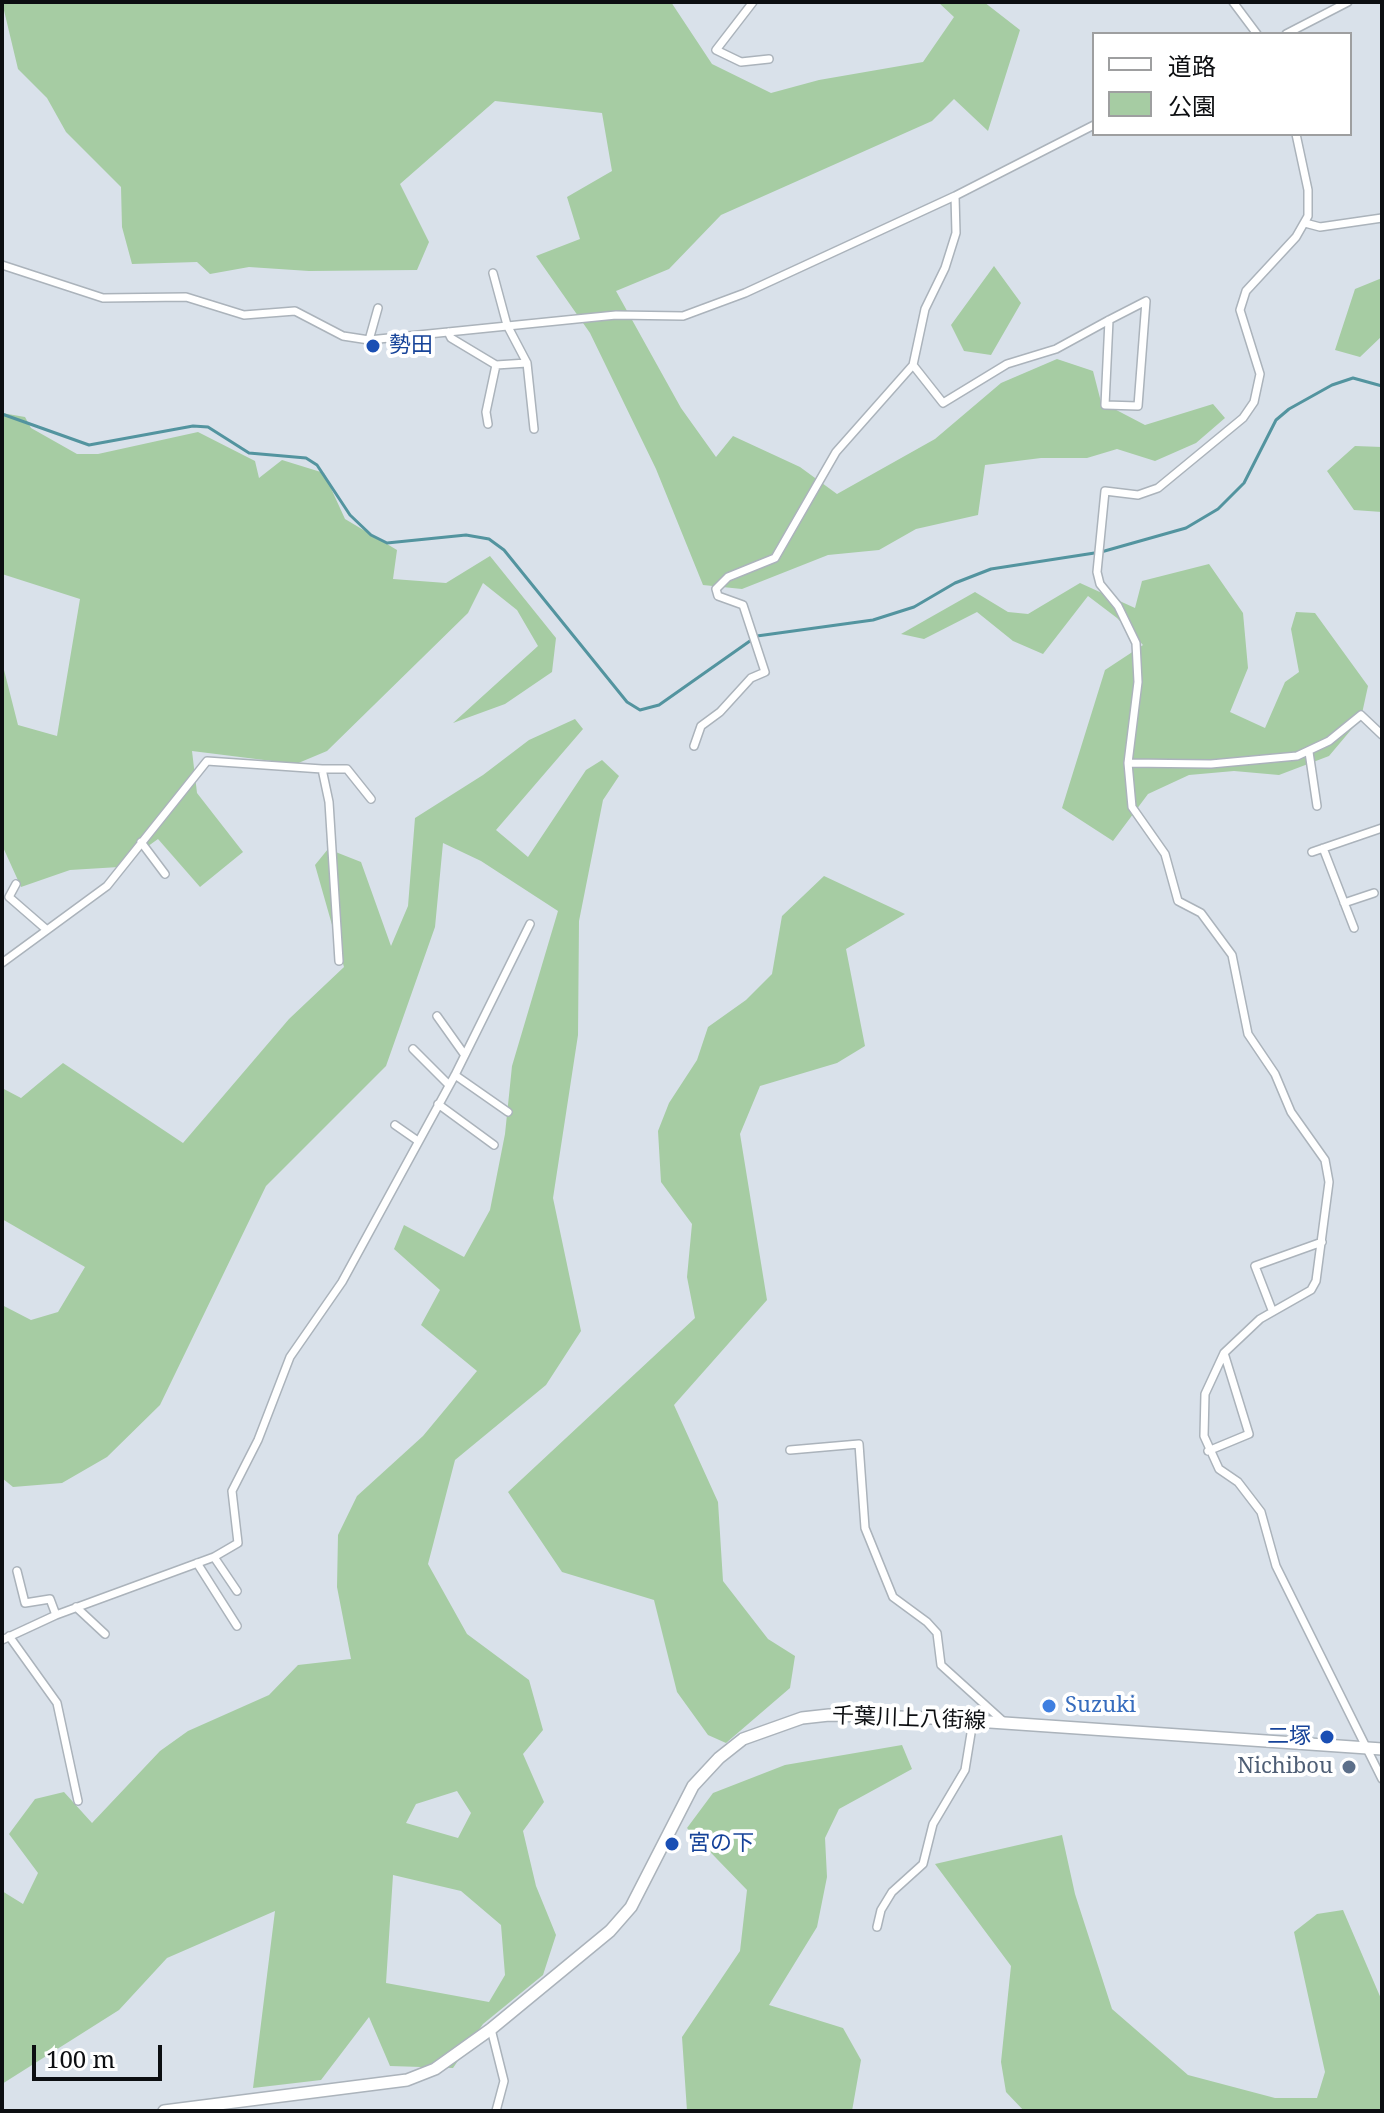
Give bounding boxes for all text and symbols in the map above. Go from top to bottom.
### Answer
legend [1092,32,1352,136]
text: 道路 [1168,49,1216,82]
text: 公園 [1168,89,1216,122]
place label: 勢田 [389,333,433,359]
marker: 勢田 [364,337,382,355]
place label: Suzuki [1065,1693,1136,1719]
marker: Suzuki [1040,1697,1058,1715]
street label: 千葉川上八街線 [832,1703,986,1735]
place label: 二塚 [1267,1724,1311,1750]
marker: 二塚 [1318,1728,1336,1746]
place label: Nichibou [1237,1754,1333,1780]
marker: Nichibou [1340,1758,1358,1776]
place label: 宮の下 [688,1831,754,1857]
marker: 宮の下 [663,1835,681,1853]
scale bar [36,2029,166,2079]
text: 100 m [46,2042,115,2075]

